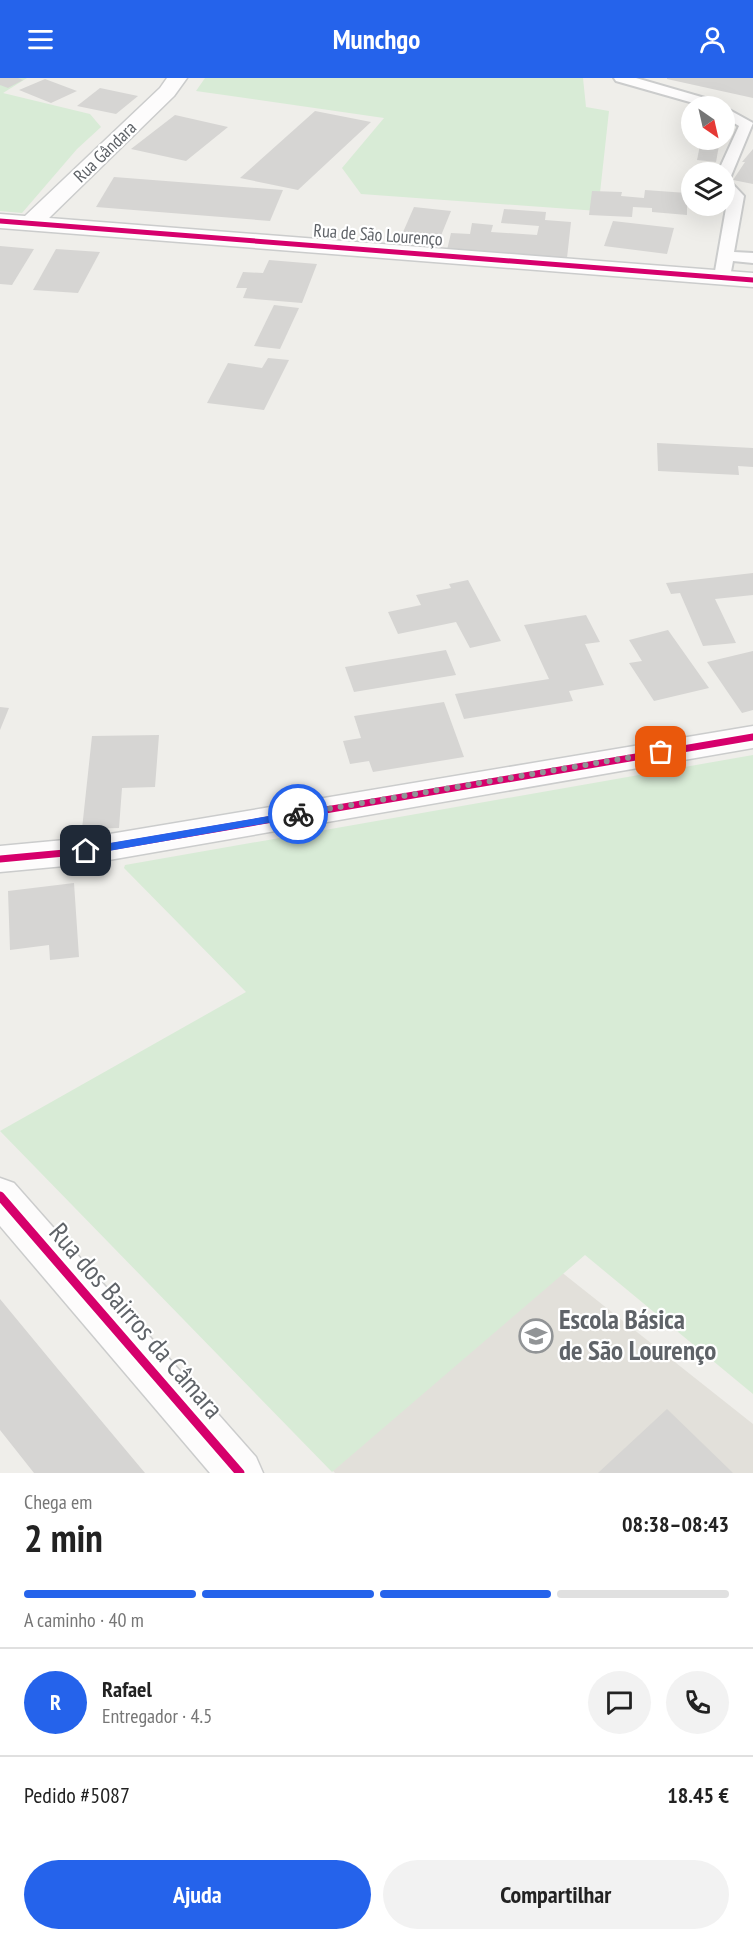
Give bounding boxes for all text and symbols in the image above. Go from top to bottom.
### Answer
text: Munchgo [333,22,420,56]
icon: menu [24,23,57,56]
icon: person [696,23,729,56]
north arrow [681,96,735,150]
map controls [681,96,735,216]
street label: Rua Gândara [68,116,141,187]
button: layers [681,162,735,216]
street label: Rua de São Lourenço [313,219,444,251]
pin [635,726,686,777]
icon: bag [644,735,677,768]
courier [268,784,328,844]
icon: bike [282,798,315,831]
pin [60,825,111,876]
icon: home [69,834,102,867]
street label: Rua dos Bairros da Câmara [43,1216,231,1425]
place label: Escola Básica de São Lourenço [559,1302,716,1367]
school or university icon: Escola Básica de São Lourenço [518,1318,554,1354]
text: Chega em [24,1489,92,1515]
text: 08:38–08:43 [622,1510,729,1538]
text: 2 min [24,1512,103,1563]
text: A caminho · 40 m [24,1607,144,1633]
button: chat [588,1671,651,1734]
button: phone [666,1671,729,1734]
text: Rafael [102,1675,152,1703]
text: R [50,1688,61,1716]
text: Entregador · 4.5 [102,1703,212,1729]
text: Pedido #5087 [24,1781,130,1809]
text: 18.45 € [667,1781,729,1809]
button: Ajuda [24,1860,371,1929]
button: Compartilhar [383,1860,729,1929]

